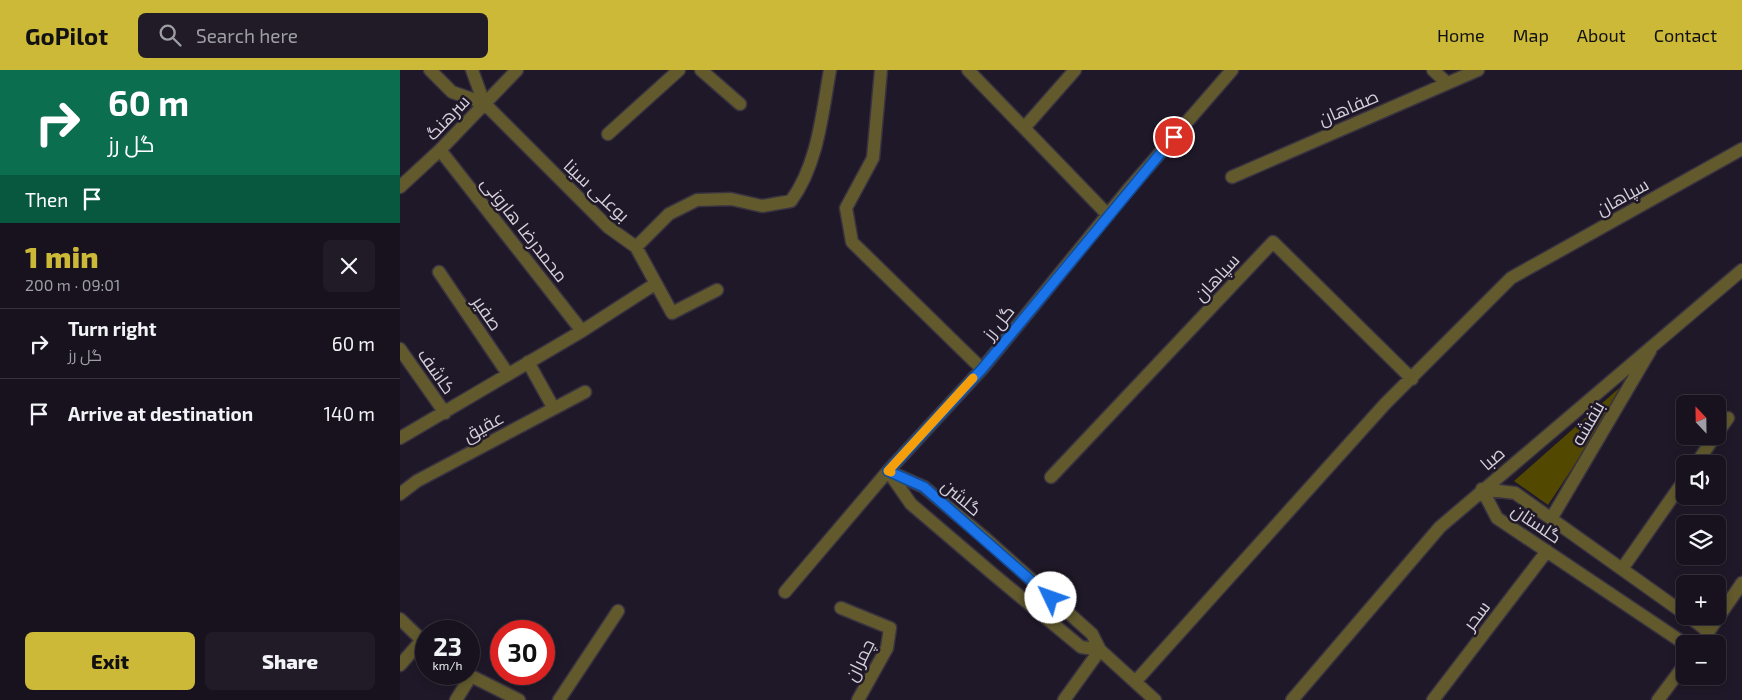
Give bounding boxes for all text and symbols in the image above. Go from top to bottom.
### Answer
search box [138,13,488,58]
text: GoPilot [25,21,108,50]
icon: search [156,21,184,49]
text: Search here [196,24,298,47]
text: Home [1437,24,1485,46]
text: Map [1513,24,1549,46]
text: About [1577,24,1626,46]
text: Contact [1654,24,1717,46]
text: 60 m [108,81,189,123]
street label: صفاهان [1315,85,1382,130]
icon: right [25,90,90,155]
street label: سرهنگ [420,90,474,145]
pin [1153,116,1195,158]
icon: arrive [1160,123,1188,151]
text: گل رز [108,130,155,156]
street label: بوعلی سینا [559,154,635,227]
street label: محمدرضا هارونی [476,172,573,287]
street label: سپاهان [1592,173,1653,220]
icon: arrive [78,185,106,213]
text: Then [25,188,68,211]
text: 1 min [25,238,99,274]
button: close [323,240,375,292]
street label: سپاهان [1188,249,1244,306]
text: 200 m · 09:01 [25,275,120,294]
street label: صفیر [467,291,507,335]
street label: گل رز [977,300,1019,345]
text: Turn right [68,317,156,340]
icon: right [25,330,53,358]
text: 60 m [332,332,375,355]
street label: کاشف [414,344,460,398]
text: گل رز [68,345,102,364]
north arrow [1676,395,1726,445]
map controls [1676,395,1726,685]
street label: بنفشه [1566,397,1608,449]
icon: arrive [25,400,53,428]
text: Arrive at destination [68,402,253,425]
text: 140 m [323,402,375,425]
street label: عقیق [459,406,508,448]
street label: صبا [1475,441,1509,475]
button: sound [1676,455,1726,505]
street label: گلشن [937,474,986,521]
street label: گلستان [1507,498,1566,549]
button: layers [1676,515,1726,565]
position arrow [1024,571,1076,623]
button: + [1676,575,1726,625]
street label: سحر [1457,596,1495,635]
speed limit sign: 30 [490,620,555,685]
text: 23 [433,631,462,661]
button: Exit [25,632,195,690]
button: Share [205,632,375,690]
street label: چمران [839,635,880,686]
button: − [1676,635,1726,685]
text: km/h [433,658,462,672]

